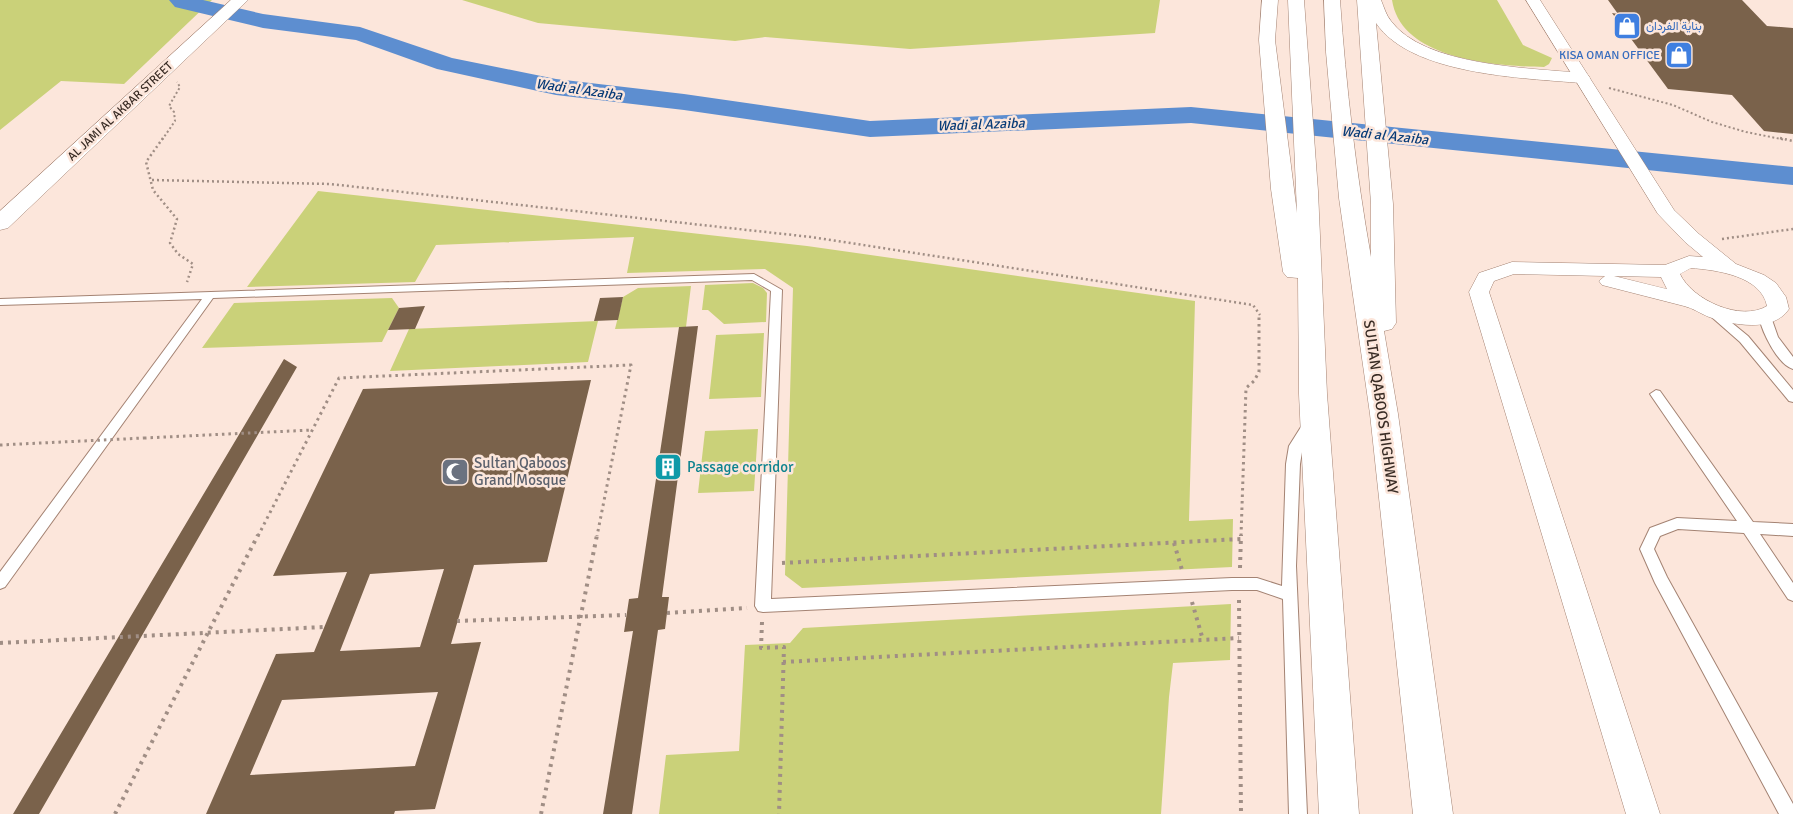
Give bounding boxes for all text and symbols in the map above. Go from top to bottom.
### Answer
shop icon: بناية الفردان [1612,11,1642,41]
place label: بناية الفردان [1646,19,1702,34]
shop icon: KISA OMAN OFFICE [1664,40,1694,70]
place label: KISA OMAN OFFICE [1559,48,1660,63]
street label: AL JAMI AL AKBAR STREET [65,59,176,164]
water label: Wadi al Azaiba [535,75,624,104]
water label: Wadi al Azaiba [937,114,1026,135]
water label: Wadi al Azaiba [1341,122,1430,149]
street label: SULTAN QABOOS HIGHWAY [1360,319,1402,496]
building icon: Passage corridor [653,452,683,482]
place label: Sultan Qaboos Grand Mosque [474,454,567,489]
mosque icon: Sultan Qaboos Grand Mosque [440,457,470,487]
place label: Passage corridor [687,458,794,476]

